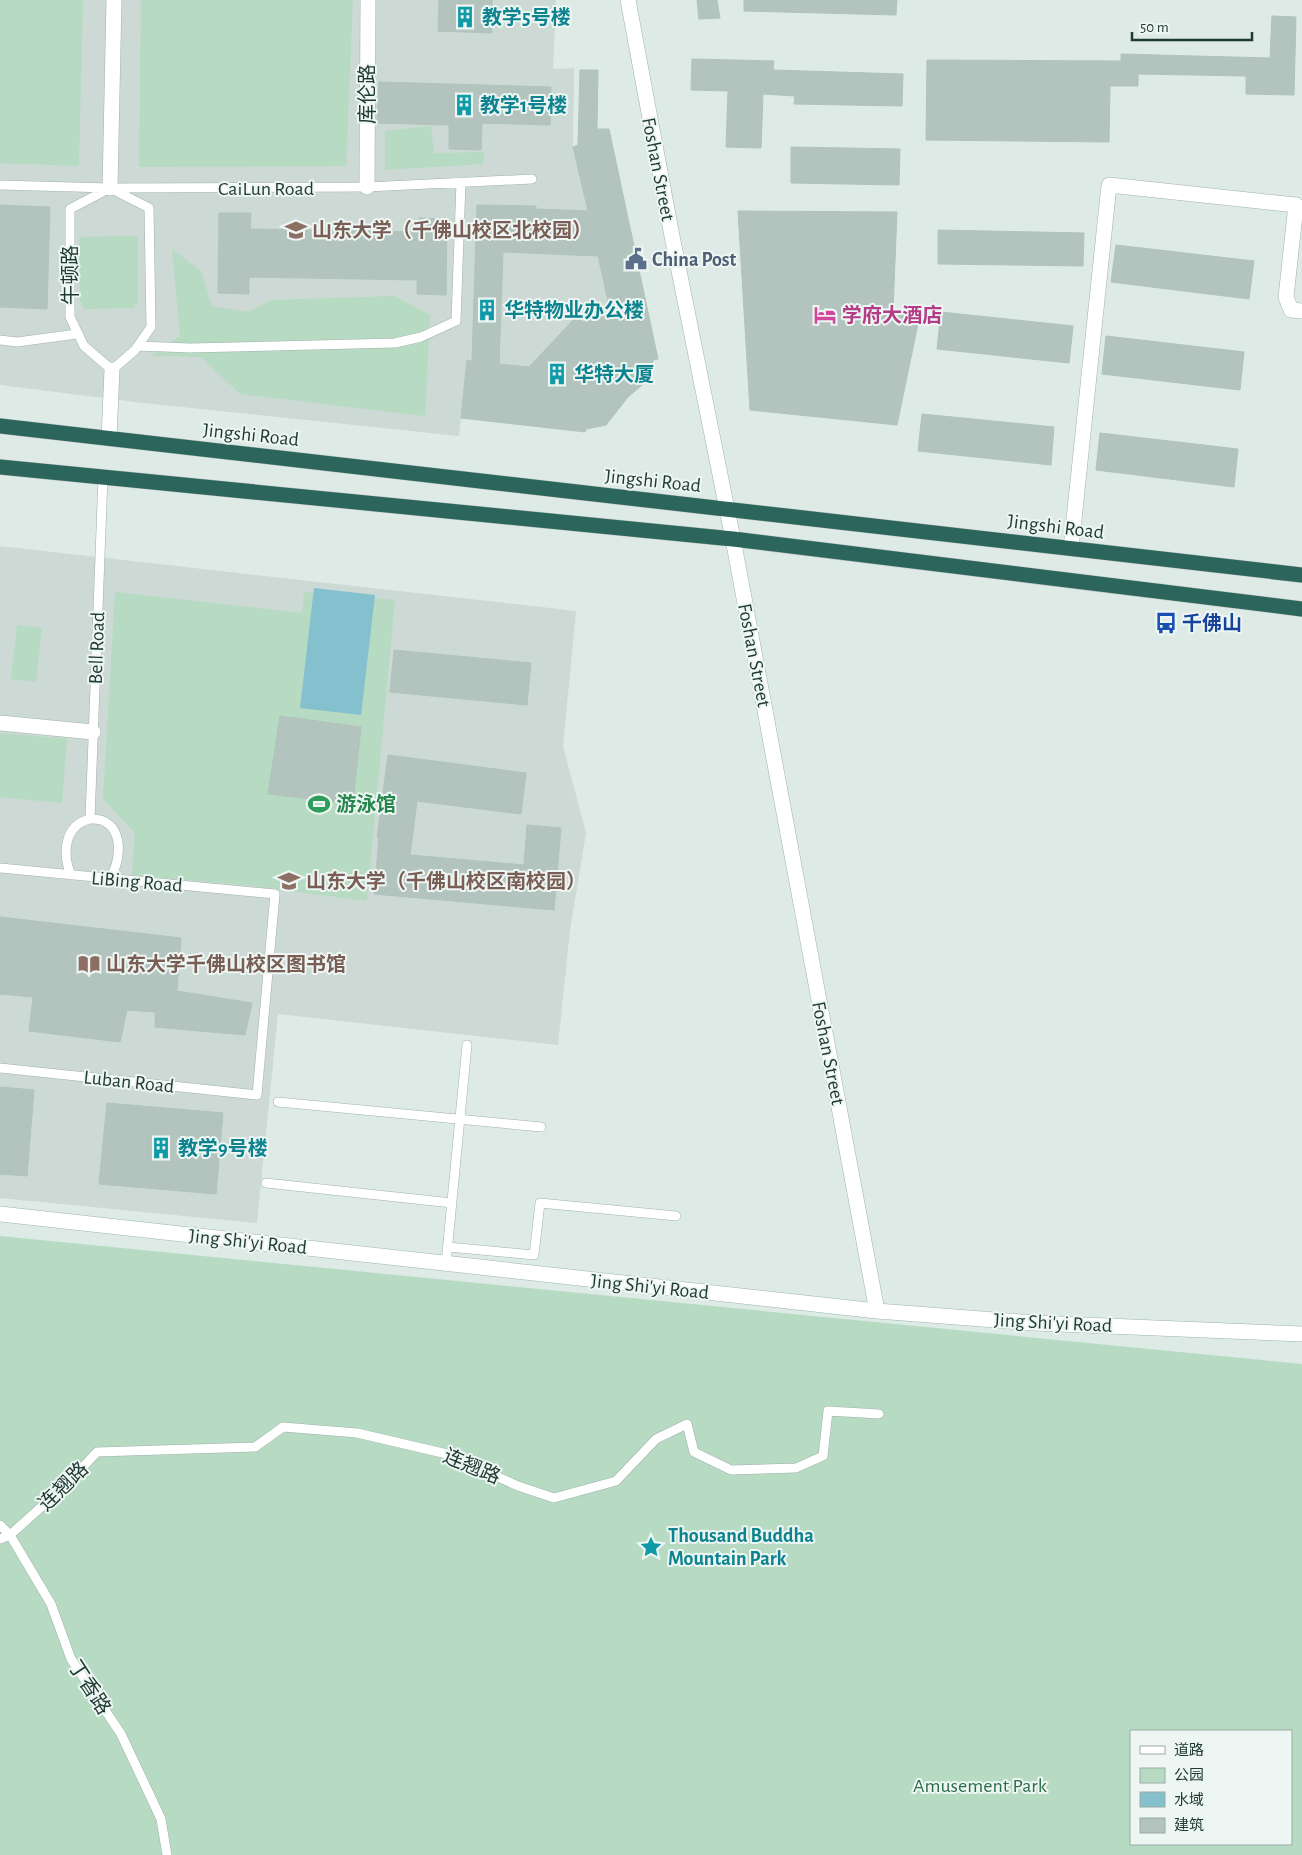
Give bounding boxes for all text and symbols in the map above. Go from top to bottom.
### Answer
building icon: 教学5号楼 [452,4,478,30]
place label: 教学5号楼 [482,6,571,28]
scale bar [1132,10,1252,42]
text: 50 m [1140,20,1169,35]
street label: 库伦路 [356,64,378,124]
building icon: 教学1号楼 [451,92,477,118]
place label: 教学1号楼 [480,94,567,116]
street label: Foshan Street [638,116,678,223]
street label: CaiLun Road [218,179,314,199]
school or university icon: 山东大学（千佛山校区北校园） [283,217,309,243]
place label: 山东大学（千佛山校区北校园） [312,219,592,241]
street label: 牛顿路 [60,245,81,305]
public building icon: China Post [623,246,649,272]
place label: China Post [652,250,737,270]
building icon: 华特物业办公楼 [474,297,500,323]
place label: 华特物业办公楼 [504,299,644,321]
hotel icon: 学府大酒店 [812,302,838,328]
place label: 学府大酒店 [842,304,942,326]
building icon: 华特大厦 [544,361,570,387]
place label: 华特大厦 [574,363,654,385]
street label: Jingshi Road [202,420,300,450]
street label: Jingshi Road [604,466,702,496]
street label: Jingshi Road [1007,511,1105,543]
street label: Foshan Street [734,602,774,709]
bus stop icon: 千佛山 [1153,610,1179,636]
street label: Bell Road [86,611,108,685]
place label: 千佛山 [1182,612,1242,634]
sports icon: 游泳馆 [306,791,332,817]
place label: 游泳馆 [336,793,396,815]
street label: LiBing Road [90,868,184,896]
school or university icon: 山东大学（千佛山校区南校园） [276,868,302,894]
place label: 山东大学（千佛山校区南校园） [306,870,586,892]
library icon: 山东大学千佛山校区图书馆 [76,951,102,977]
place label: 山东大学千佛山校区图书馆 [106,953,346,975]
street label: Foshan Street [808,1000,848,1107]
street label: Luban Road [82,1067,175,1097]
building icon: 教学9号楼 [148,1135,174,1161]
place label: 教学9号楼 [178,1137,268,1159]
street label: Jing Shi'yi Road [188,1226,308,1258]
street label: Jing Shi'yi Road [590,1271,710,1303]
street label: Jing Shi'yi Road [993,1310,1113,1336]
street label: 连翘路 [440,1444,504,1488]
street label: 连翘路 [34,1457,92,1515]
place label: Thousand Buddha Mountain Park [668,1526,814,1569]
place icon: Thousand Buddha Mountain Park [638,1534,664,1560]
street label: 丁香路 [64,1656,115,1718]
legend [1130,1730,1292,1845]
text: 道路 [1174,1742,1204,1758]
text: 公园 [1174,1767,1204,1783]
park label: Amusement Park [913,1776,1047,1796]
text: 水域 [1174,1792,1204,1808]
text: 建筑 [1174,1817,1204,1833]

